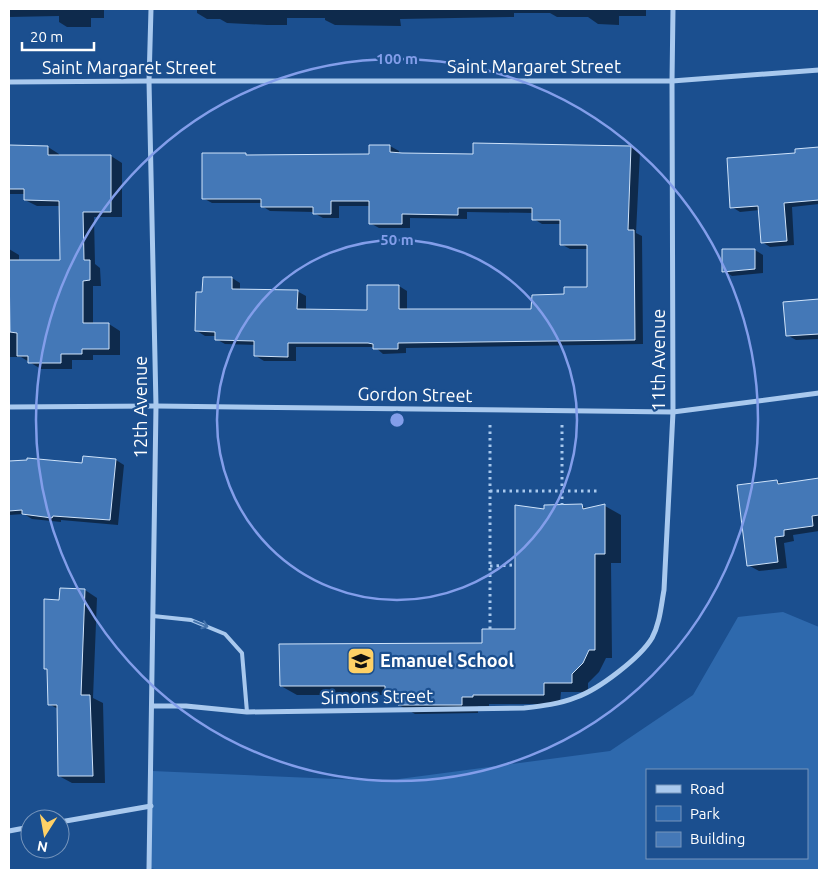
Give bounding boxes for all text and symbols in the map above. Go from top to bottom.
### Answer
scale bar [22,20,95,52]
text: 20 m [30,28,63,45]
text: 100 m [376,50,418,67]
street label: Saint Margaret Street [447,56,621,76]
street label: Saint Margaret Street [42,57,216,77]
text: 50 m [380,231,414,248]
street label: 11th Avenue [648,309,668,411]
street label: 12th Avenue [130,356,150,458]
street label: Gordon Street [357,383,473,405]
centre of rings [388,411,406,429]
one-way arrow [193,620,208,629]
school or university icon: Emanuel School [346,646,376,676]
place label: Emanuel School [380,650,514,670]
street label: Simons Street [321,685,433,707]
legend [646,769,808,859]
text: Road [690,780,725,797]
text: Park [690,805,720,822]
north arrow [20,809,70,859]
text: Building [690,830,745,847]
text: N [36,838,49,856]

